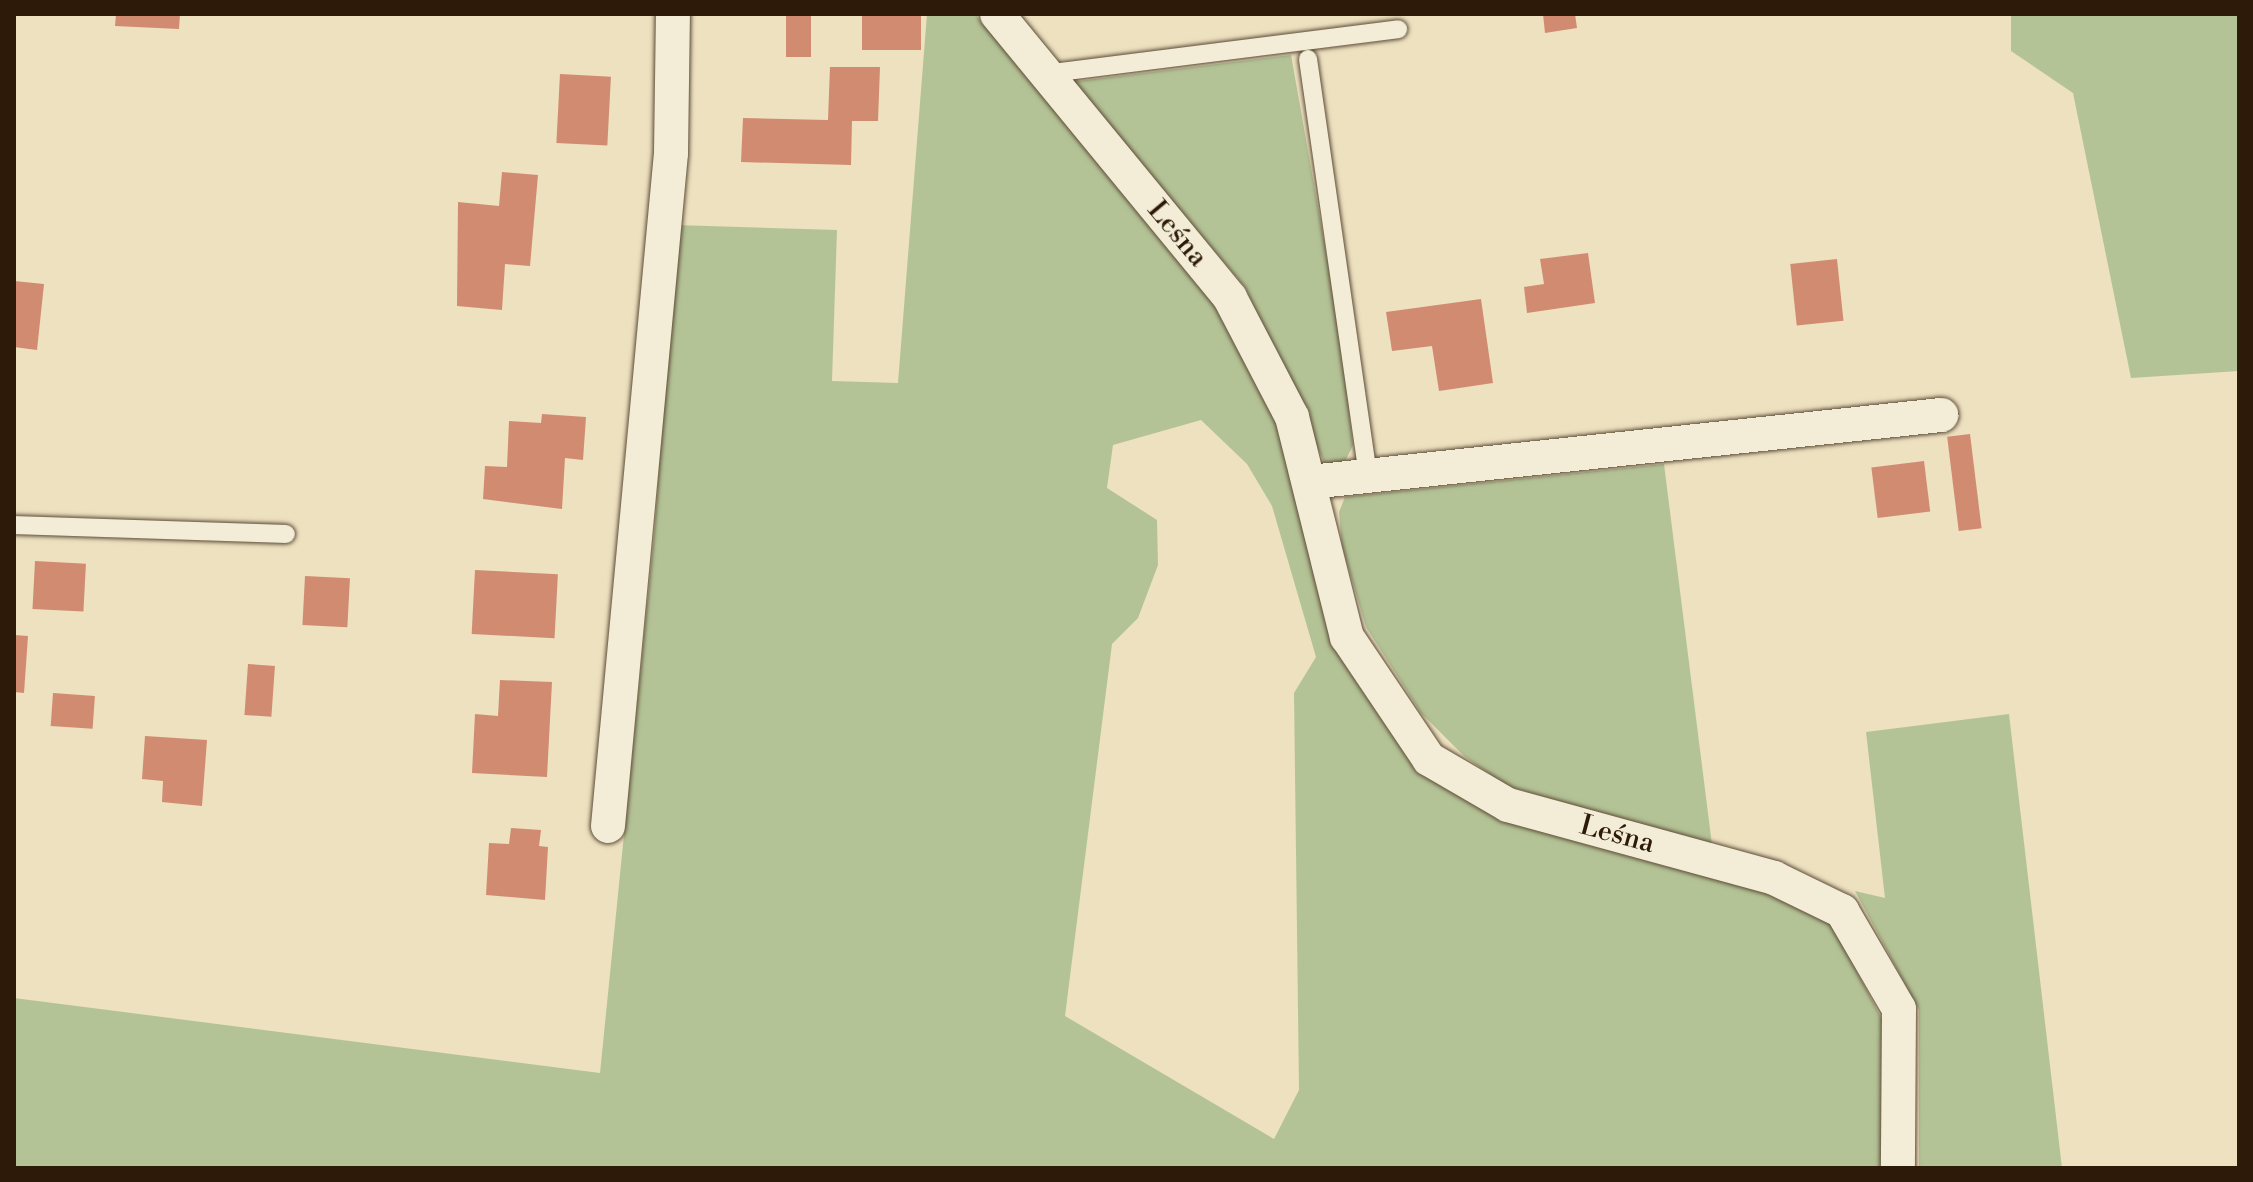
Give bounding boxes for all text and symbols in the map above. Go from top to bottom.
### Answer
street label: Leśna [1140,194,1214,274]
street label: Leśna [1576,809,1658,861]

